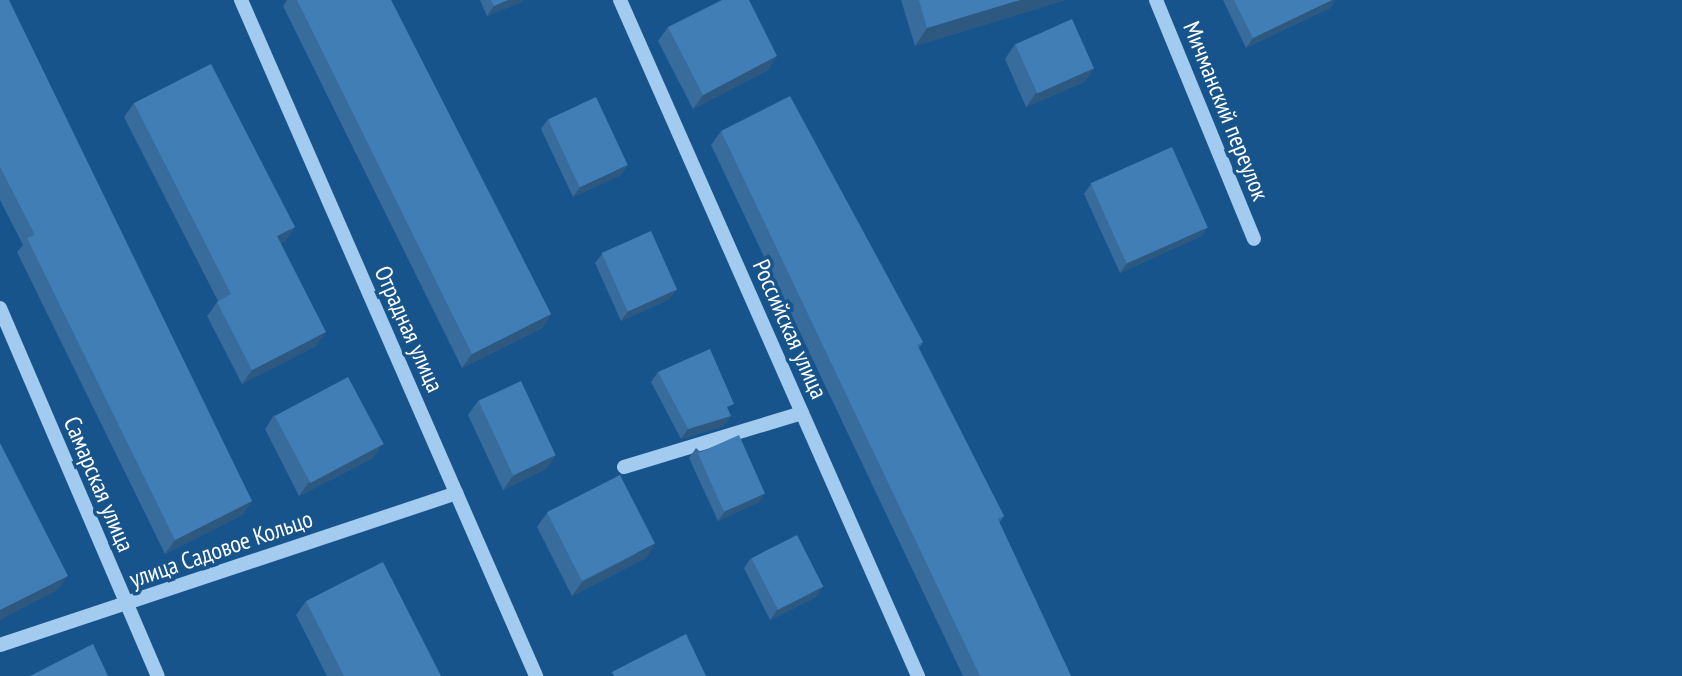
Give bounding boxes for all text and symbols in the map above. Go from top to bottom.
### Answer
street label: Мичманский переулок [1177,17,1275,205]
street label: Российская улица [746,255,834,403]
street label: Отрадная улица [368,261,450,397]
street label: Самарская улица [58,412,140,556]
street label: улица Садовое Кольцо [126,504,316,594]

